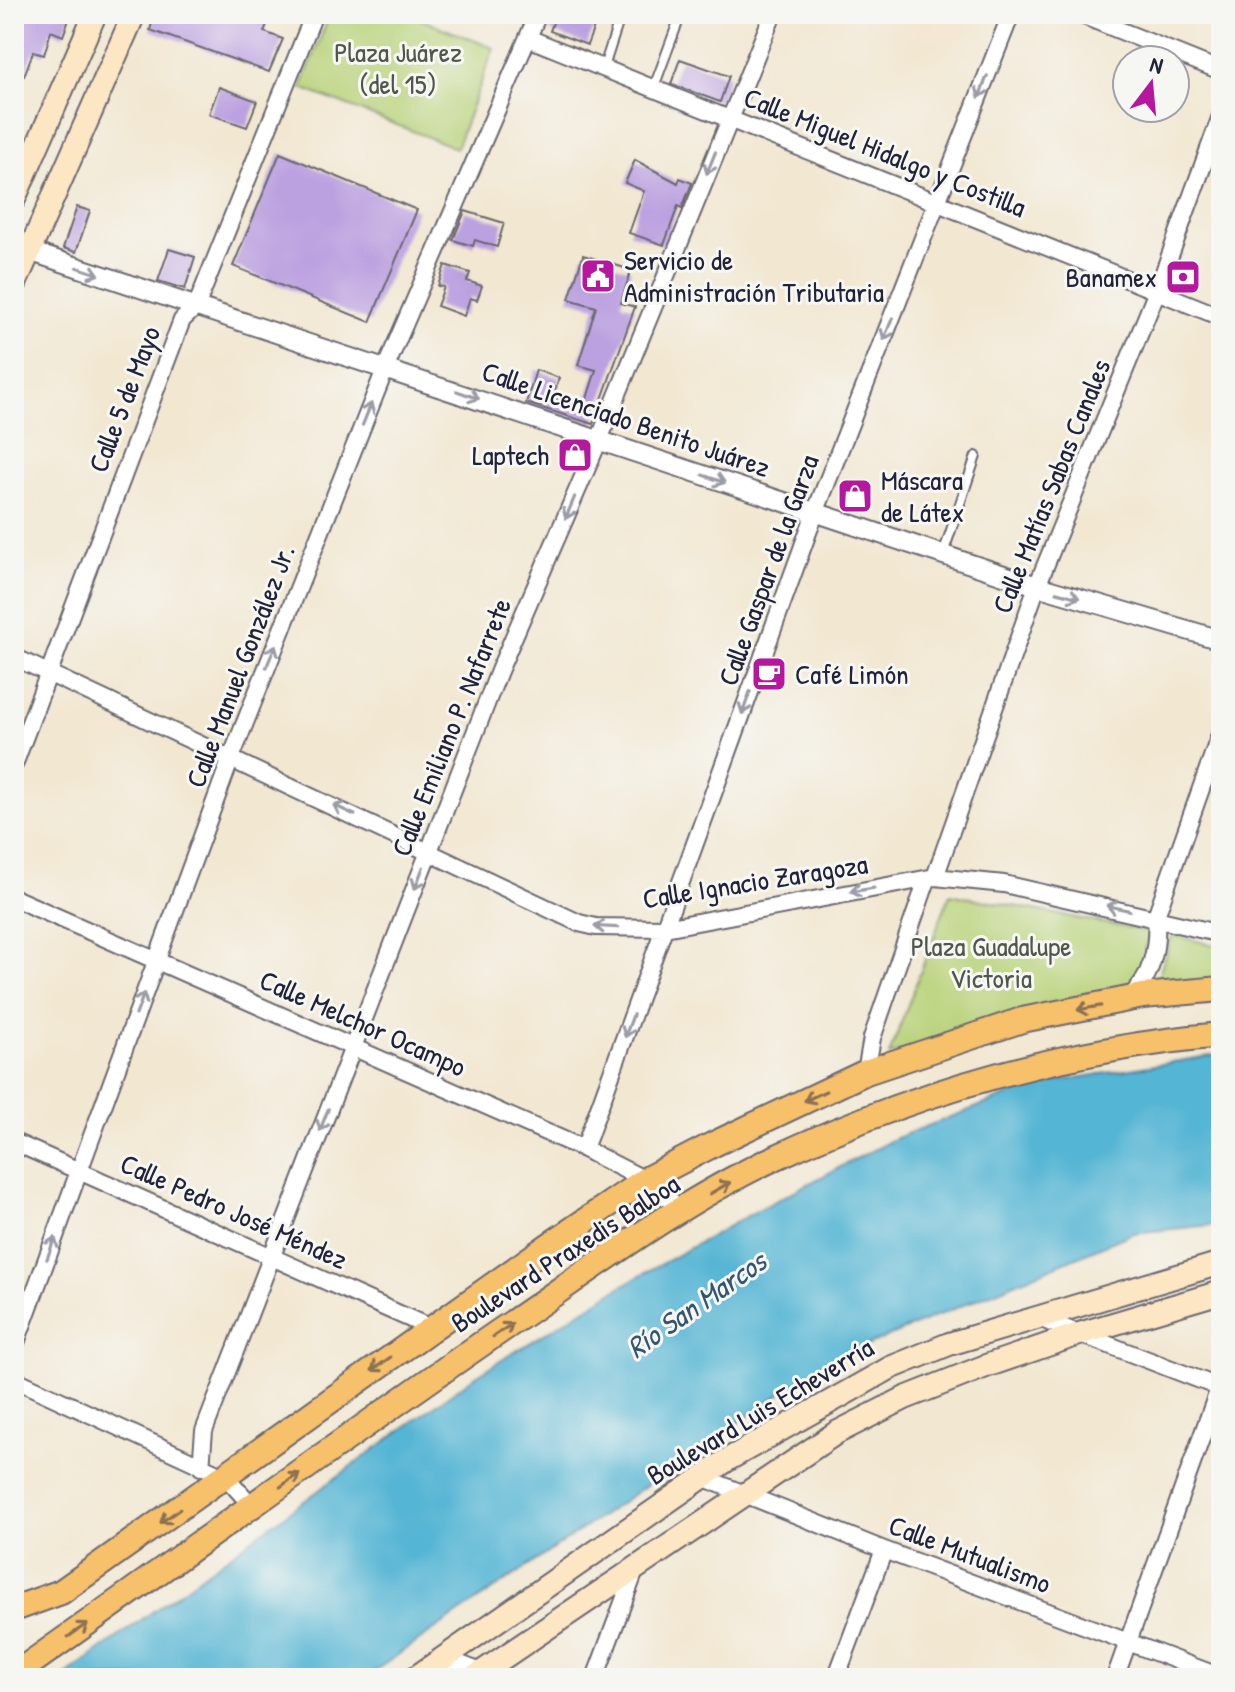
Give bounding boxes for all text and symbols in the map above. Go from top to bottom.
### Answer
park label: Plaza Juárez (del 15) [334,33,462,103]
north arrow [1111,44,1191,124]
text: N [1147,49,1167,81]
one-way arrow [975,74,989,99]
street label: Calle Miguel Hidalgo y Costilla [738,78,1032,226]
one-way arrow [702,150,717,175]
place label: Servicio de Administración Tributaria [624,241,884,311]
public building icon: Servicio de Administración Tributaria [579,257,617,295]
place label: Banamex [1065,258,1157,296]
bank icon: Banamex [1164,258,1202,296]
one-way arrow [75,265,100,279]
one-way arrow [880,316,894,341]
street label: Calle 5 de Mayo [79,321,169,477]
street label: Calle Licenciado Benito Juárez [477,352,775,486]
street label: Calle Matías Sabas Canales [983,353,1119,619]
one-way arrow [455,389,480,404]
one-way arrow [361,402,376,427]
place label: Laptech [472,436,549,474]
shop icon: Laptech [556,436,594,474]
street label: Calle Gaspar de la Garza [709,449,827,691]
place label: Máscara de Látex [881,461,964,531]
one-way arrow [702,473,727,488]
shop icon: Máscara de Látex [836,477,874,515]
one-way arrow [561,495,576,520]
street label: Calle Manuel González Jr. [176,539,304,793]
one-way arrow [1054,588,1080,603]
street label: Calle Emiliano P. Nafarrete [382,592,520,862]
one-way arrow [265,644,279,669]
cafe icon: Café Limón [750,655,788,693]
place label: Café Limón [795,655,909,693]
one-way arrow [738,690,753,715]
one-way arrow [332,802,356,817]
street label: Calle Ignacio Zaragoza [640,844,870,918]
one-way arrow [410,865,425,890]
one-way arrow [850,883,875,898]
one-way arrow [1106,900,1131,915]
one-way arrow [593,919,620,934]
park label: Plaza Guadalupe Victoria [911,927,1071,997]
street label: Calle Melchor Ocampo [254,960,472,1086]
one-way arrow [133,992,148,1017]
one-way arrow [1076,1002,1102,1017]
one-way arrow [621,1013,635,1038]
one-way arrow [804,1089,828,1104]
one-way arrow [316,1107,330,1132]
street label: Calle Pedro José Méndez [115,1144,353,1278]
street label: Boulevard Praxedis Balboa [443,1165,687,1341]
one-way arrow [708,1180,731,1196]
one-way arrow [45,1236,59,1261]
water label: Río San Marcos [618,1240,776,1367]
one-way arrow [491,1322,513,1338]
street label: Boulevard Luis Echeverría [640,1328,880,1494]
one-way arrow [371,1355,392,1372]
one-way arrow [279,1471,300,1488]
street label: Calle Mutualismo [884,1506,1056,1602]
one-way arrow [159,1508,182,1524]
one-way arrow [66,1622,88,1638]

